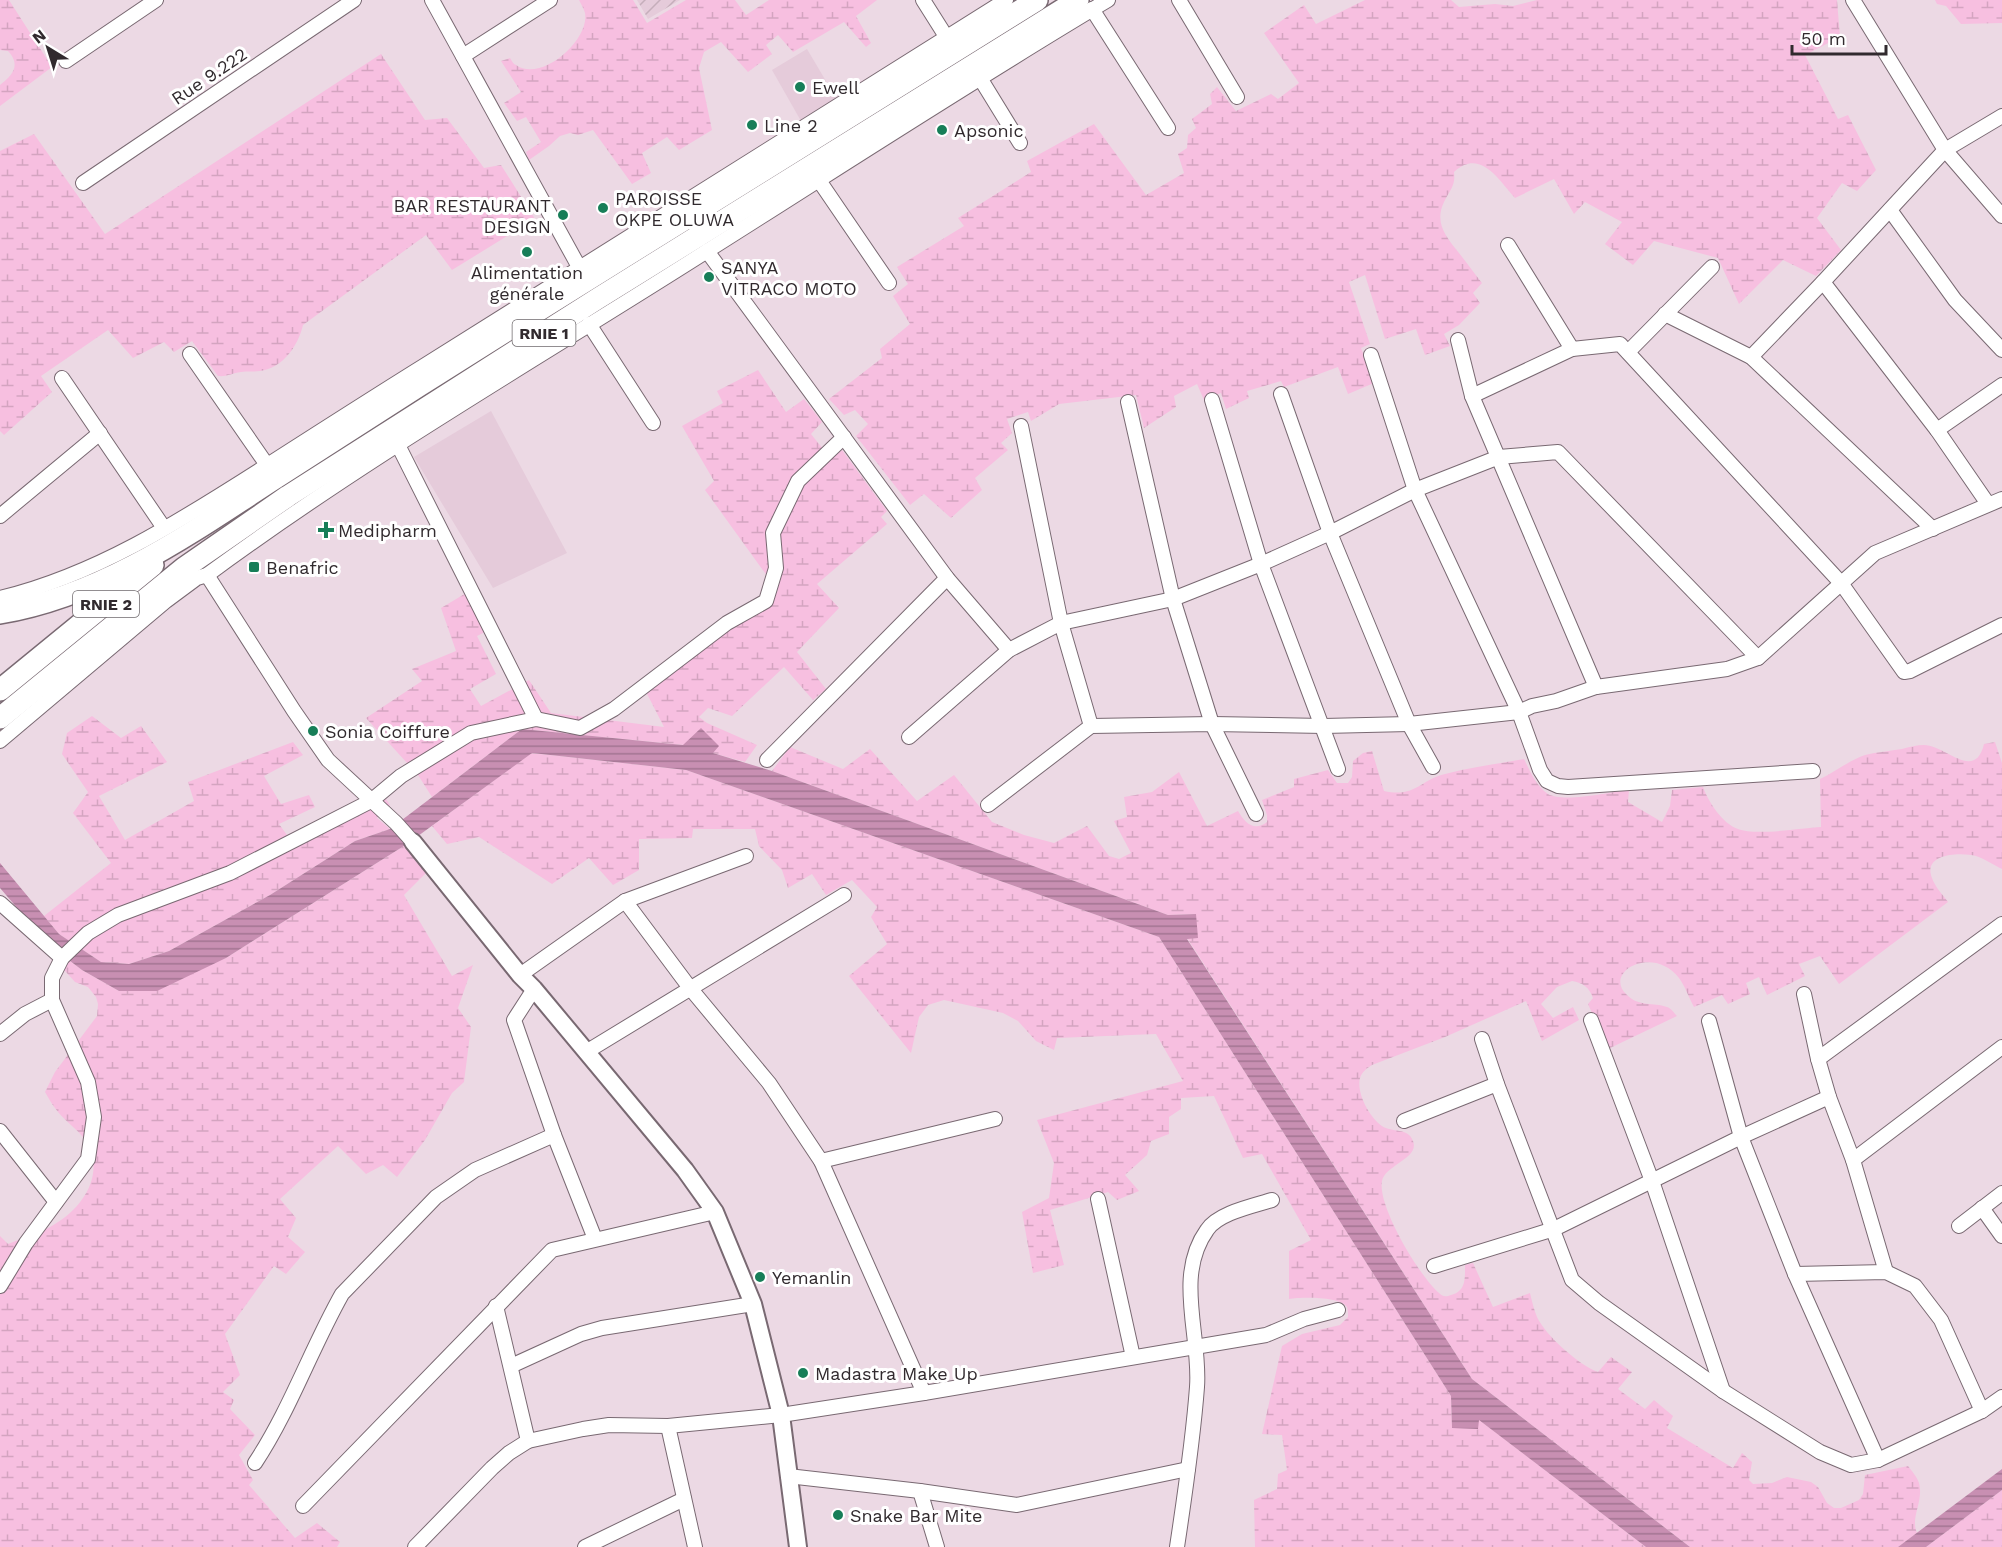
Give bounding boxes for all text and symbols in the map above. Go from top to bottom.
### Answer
north arrow [18,18,78,78]
scale bar [1792,18,1886,56]
text: N [29,25,50,48]
text: 50 m [1801,28,1846,49]
street label: Rue 9.222 [167,43,251,109]
place label: Ewell [812,77,860,98]
marker: Ewell [793,80,807,94]
place label: Line 2 [764,115,818,136]
marker: Line 2 [745,118,759,132]
place label: Apsonic [954,120,1023,141]
marker: Apsonic [935,123,949,137]
place label: PAROISSE OKPE OLUWA [615,188,734,230]
place label: BAR RESTAURANT DESIGN [394,195,551,237]
marker: PAROISSE OKPE OLUWA [596,201,610,215]
marker: BAR RESTAURANT DESIGN [556,208,570,222]
marker: Alimentation générale [520,245,534,259]
place label: SANYA VITRACO MOTO [721,257,857,299]
place label: Alimentation générale [471,262,583,304]
marker: SANYA VITRACO MOTO [702,270,716,284]
road number: RNIE 1 [512,320,576,346]
place label: Medipharm [338,520,437,541]
marker: Medipharm [319,523,333,537]
place label: Benafric [266,557,339,578]
marker: Benafric [247,560,261,574]
road number: RNIE 2 [73,591,139,617]
place label: Sonia Coiffure [325,721,450,742]
marker: Sonia Coiffure [306,724,320,738]
place label: Yemanlin [772,1267,851,1288]
marker: Yemanlin [753,1270,767,1284]
place label: Madastra Make Up [815,1363,978,1384]
marker: Madastra Make Up [796,1366,810,1380]
place label: Snake Bar Mite [850,1505,982,1526]
marker: Snake Bar Mite [831,1508,845,1522]

